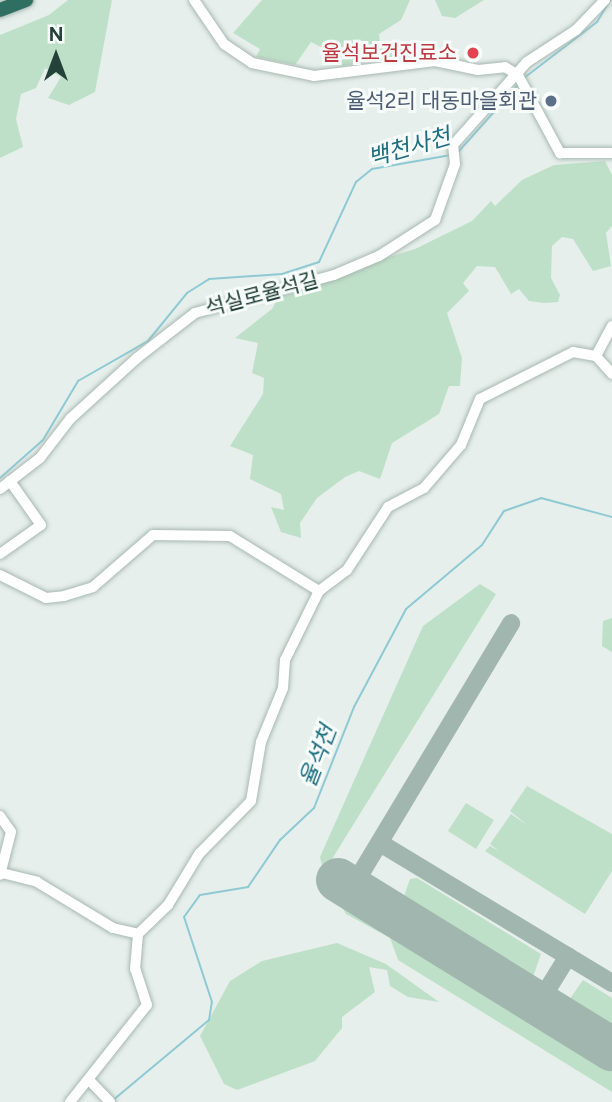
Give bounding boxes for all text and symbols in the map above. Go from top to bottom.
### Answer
north arrow [21,21,91,91]
text: N [49,23,63,46]
place label: 율석보건진료소 [322,40,457,66]
marker: 율석보건진료소 [463,43,483,63]
place label: 율석2리 대동마을회관 [346,88,537,114]
marker: 율석2리 대동마을회관 [543,93,559,109]
water label: 백천사천 [365,122,453,172]
street label: 석실로율석길 [203,267,321,321]
water label: 율석천 [294,721,342,791]

